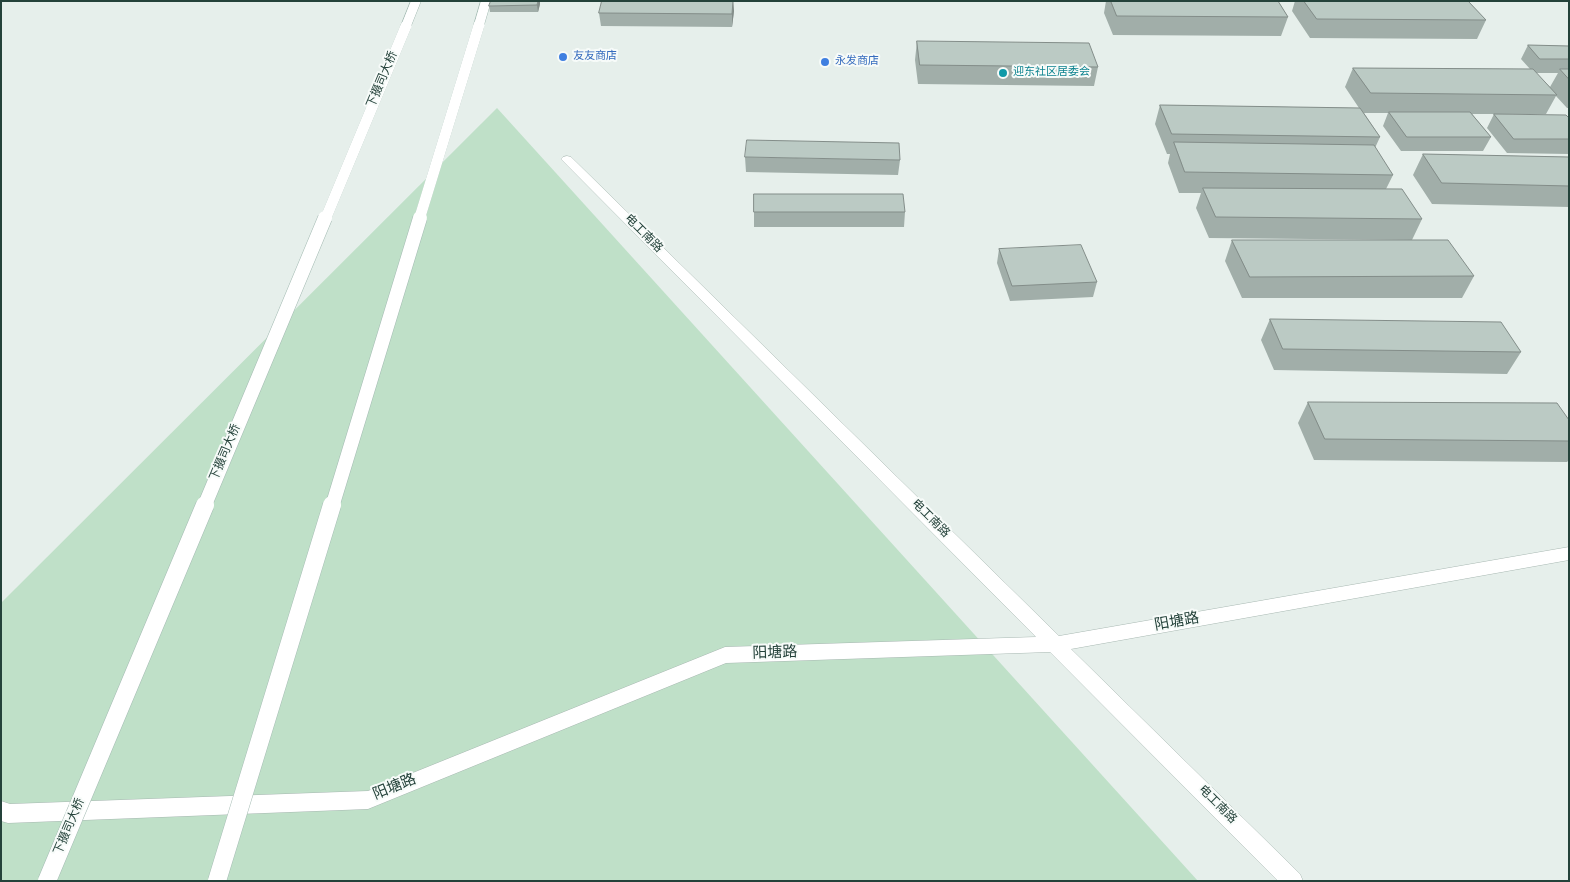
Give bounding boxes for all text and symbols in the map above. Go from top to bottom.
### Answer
street label: 下摄司大桥 [365,50,401,110]
place label: 友友商店 [573,50,617,64]
marker: 友友商店 [557,51,569,63]
place label: 永发商店 [835,55,879,69]
marker: 永发商店 [819,56,831,68]
place label: 迎东社区居委会 [1013,66,1090,80]
marker: 迎东社区居委会 [997,67,1009,79]
street label: 电工南路 [621,212,665,256]
street label: 下摄司大桥 [208,423,244,483]
street label: 电工南路 [908,497,952,541]
street label: 阳塘路 [1153,610,1201,636]
street label: 阳塘路 [752,644,798,664]
street label: 阳塘路 [371,771,419,805]
street label: 电工南路 [1195,783,1239,827]
street label: 下摄司大桥 [52,797,88,857]

